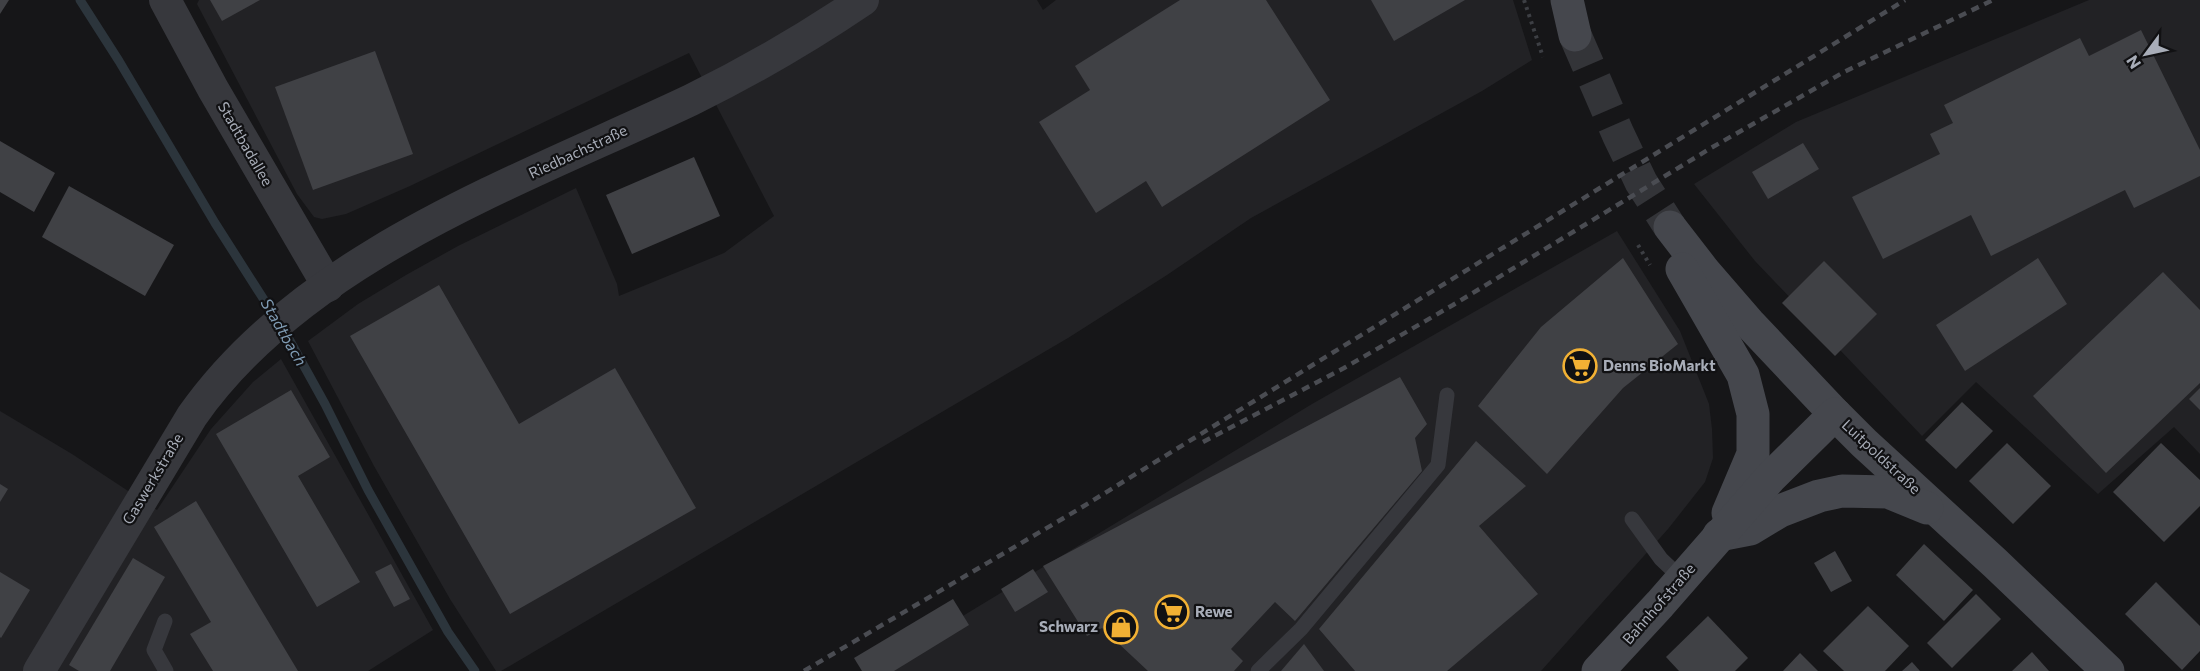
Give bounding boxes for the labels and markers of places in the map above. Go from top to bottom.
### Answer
supermarket icon: Denns BioMarkt [1562,348,1598,384]
place label: Denns BioMarkt [1603,356,1716,374]
supermarket icon: Rewe [1154,594,1190,630]
place label: Rewe [1195,602,1233,620]
shop icon: Schwarz [1103,609,1139,645]
place label: Schwarz [1039,617,1098,635]

